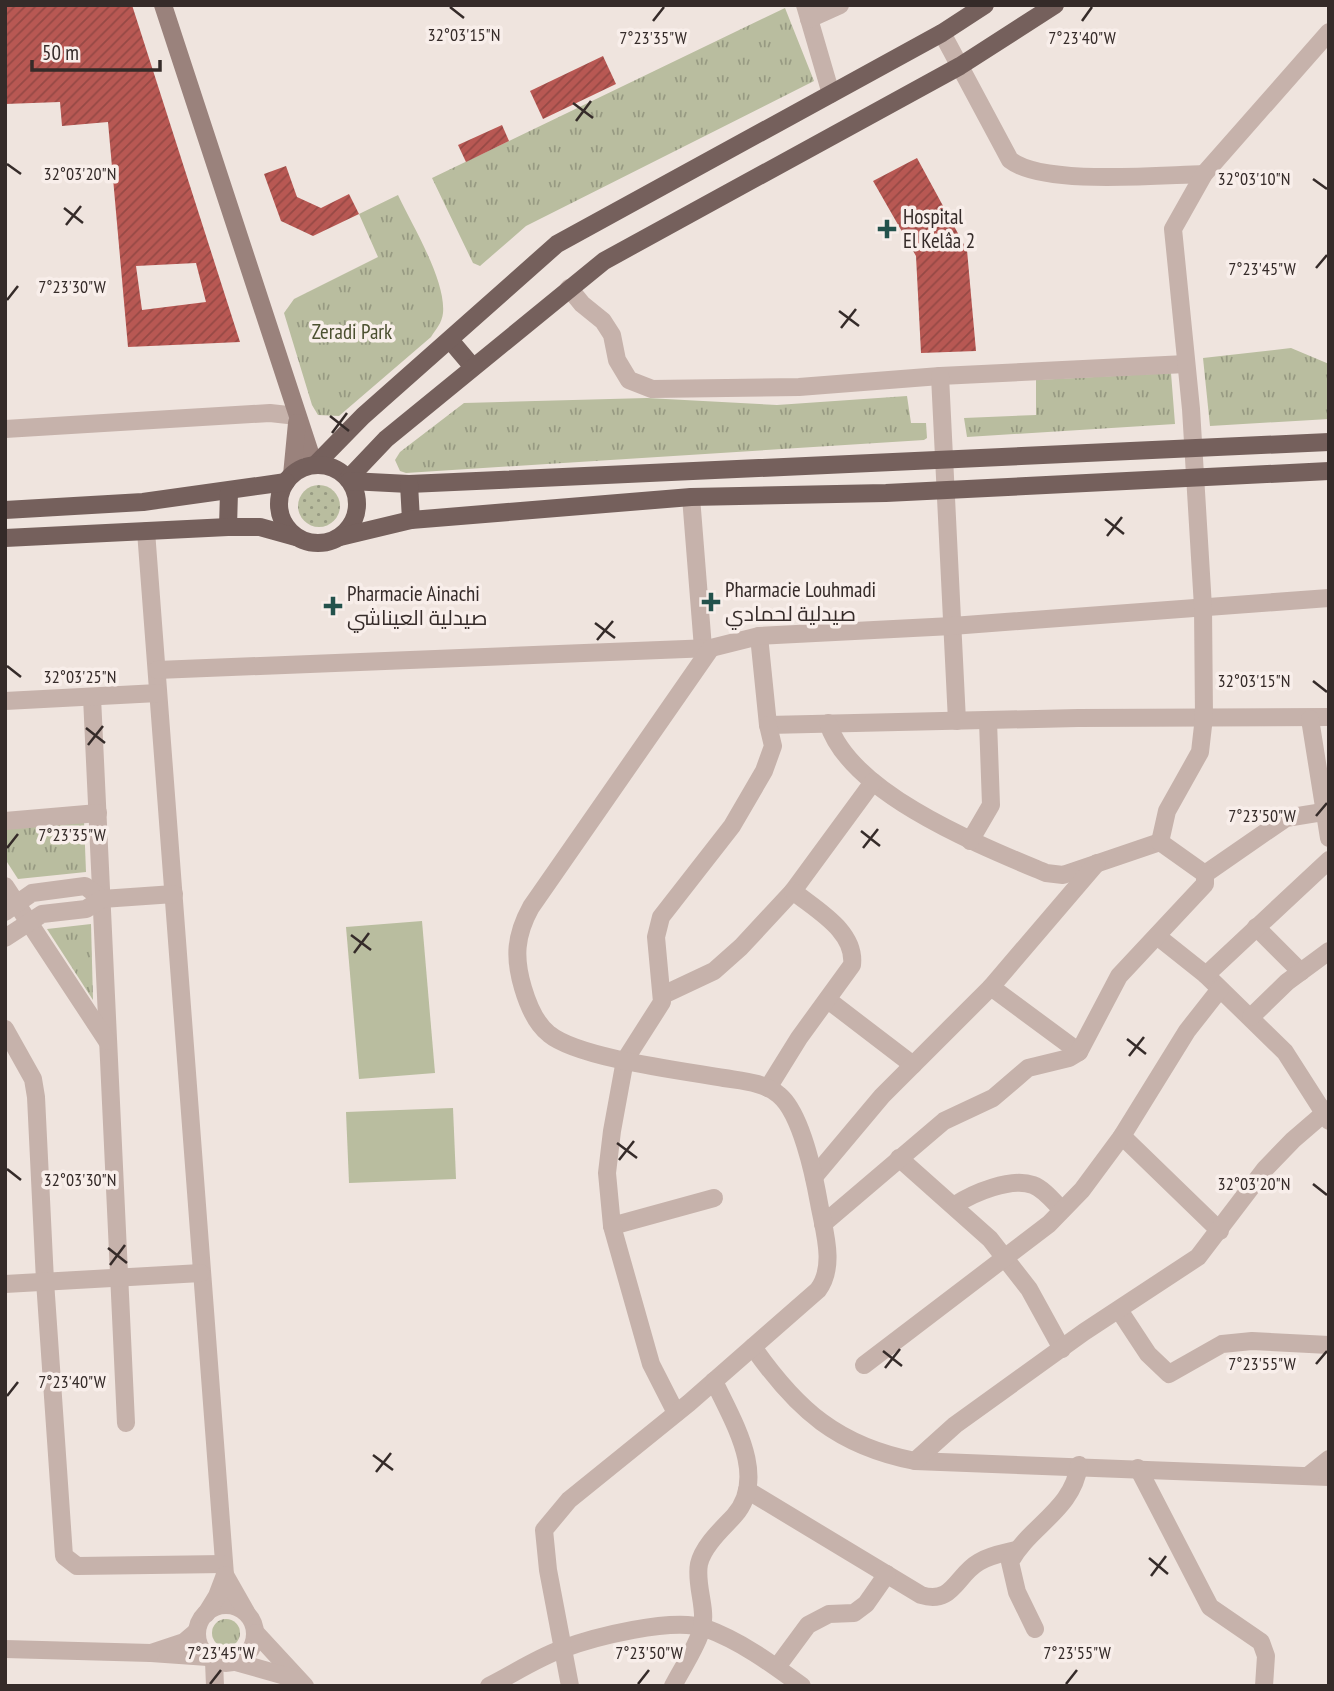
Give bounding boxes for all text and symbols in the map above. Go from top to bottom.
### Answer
text: 32°03'15"N [428,23,500,46]
text: 7°23'35"W [619,26,687,49]
text: 7°23'40"W [1048,26,1116,49]
scale bar [32,28,159,72]
text: 50 m [42,39,79,66]
text: 32°03'20"N [44,162,116,185]
text: 32°03'10"N [1218,167,1290,190]
place label: Hospital El Kelâa 2 [903,203,975,254]
marker: Hospital El Kelâa 2 [877,219,897,239]
text: 7°23'45"W [1228,257,1296,280]
text: 7°23'30"W [38,275,106,298]
park label: Zeradi Park [312,318,392,345]
place label: Pharmacie Louhmadi صيدلية لحمادي [725,576,876,630]
place label: Pharmacie Ainachi صيدلية العيناشي [347,580,487,633]
marker: Pharmacie Louhmadi صيدلية لحمادي [703,594,719,610]
marker: Pharmacie Ainachi صيدلية العيناشي [325,598,341,614]
text: 32°03'25"N [44,665,116,688]
text: 32°03'15"N [1218,669,1290,692]
text: 7°23'50"W [1228,804,1296,827]
text: 7°23'35"W [38,823,106,846]
text: 32°03'30"N [44,1168,116,1191]
text: 32°03'20"N [1218,1172,1290,1195]
text: 7°23'55"W [1228,1352,1296,1375]
text: 7°23'40"W [38,1370,106,1393]
text: 7°23'45"W [187,1641,255,1664]
text: 7°23'50"W [615,1641,683,1664]
text: 7°23'55"W [1043,1641,1111,1664]

